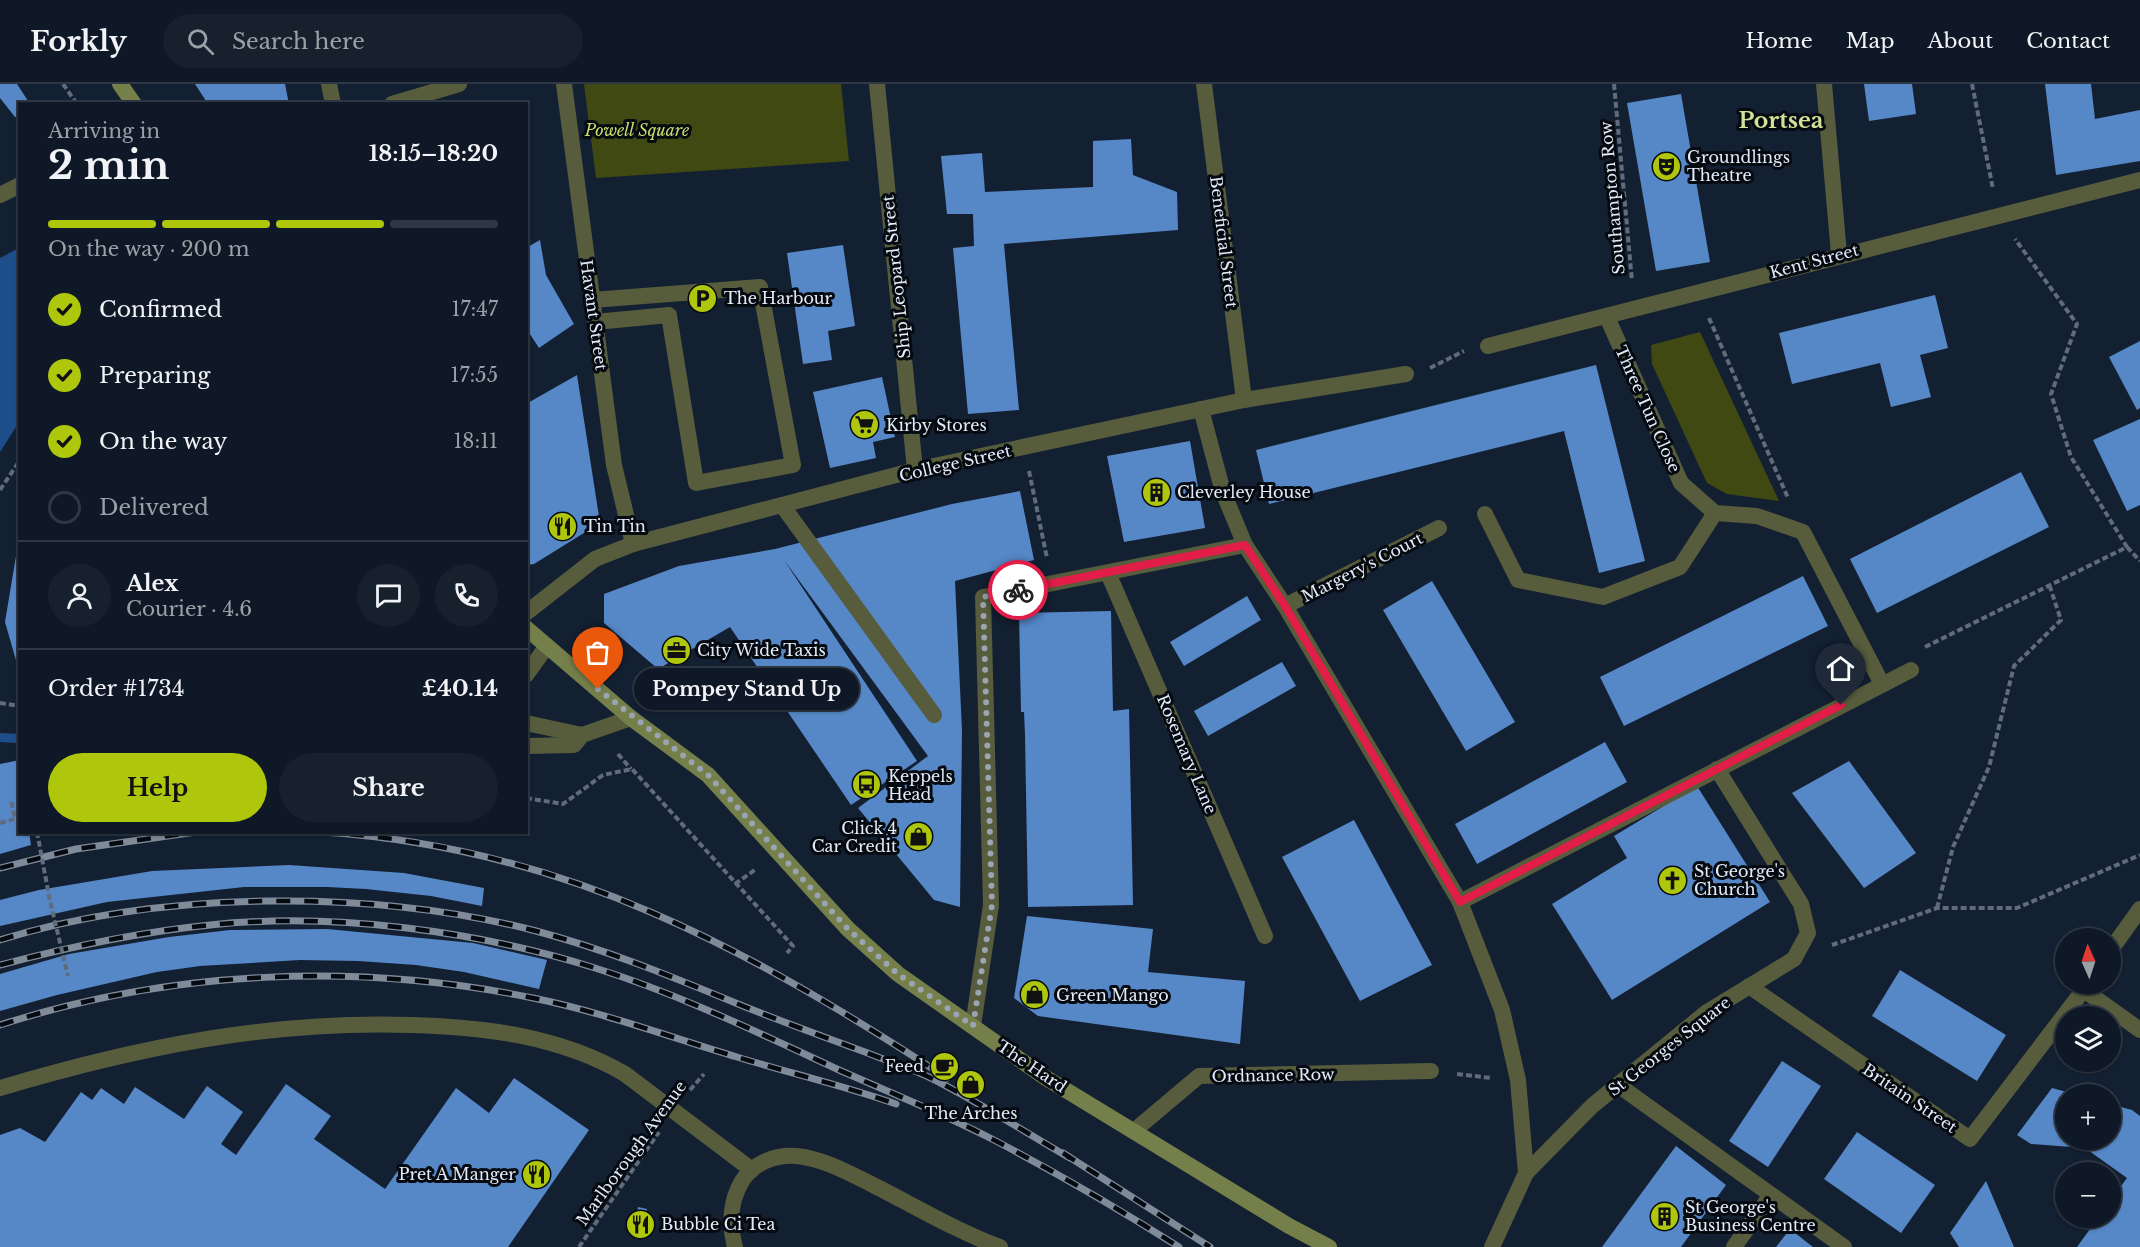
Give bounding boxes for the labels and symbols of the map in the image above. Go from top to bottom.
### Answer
district label: Portsea [1739,107,1824,134]
park label: Powell Square [584,120,690,140]
street label: Southampton Row [1595,120,1629,275]
place label: Groundlings Theatre [1687,147,1790,185]
theatre icon: Groundlings Theatre [1650,150,1682,182]
street label: Beneficial Street [1206,175,1242,309]
street label: Ship Leopard Street [877,194,915,360]
street label: Kent Street [1767,240,1861,282]
street label: Havant Street [576,258,612,372]
parking icon: The Harbour [687,282,719,314]
place label: The Harbour [724,288,833,308]
street label: Three Tun Close [1611,342,1685,476]
supermarket icon: Kirby Stores [849,409,881,441]
place label: Kirby Stores [886,415,987,435]
street label: College Street [897,440,1013,486]
building icon: Cleverley House [1140,476,1172,508]
place label: Cleverley House [1177,482,1311,502]
restaurant icon: Tin Tin [547,510,579,542]
place label: Tin Tin [584,516,646,536]
street label: Margery's Court [1298,528,1426,606]
courier [988,560,1048,620]
pin [572,627,623,689]
office icon: City Wide Taxis [660,634,692,666]
place label: City Wide Taxis [697,640,826,660]
pin [1815,643,1866,705]
callout: Pompey Stand Up [634,668,859,710]
street label: Rosemary Lane [1153,691,1221,817]
place label: Keppels Head [888,766,953,804]
bus stop icon: Keppels Head [851,769,883,801]
place label: Click 4 Car Credit [812,818,897,856]
shop icon: Click 4 Car Credit [902,821,934,853]
place label: St George's Church [1694,861,1785,899]
church icon: St George's Church [1657,864,1689,896]
north arrow [2055,928,2121,994]
shop icon: Green Mango [1019,979,1051,1011]
place label: Green Mango [1056,985,1169,1005]
street label: St Georges Square [1604,992,1734,1100]
street label: The Hard [993,1035,1071,1097]
cafe icon: Feed [929,1050,961,1082]
place label: Feed [885,1056,924,1076]
street label: Britain Street [1859,1059,1961,1137]
street label: Ordnance Row [1211,1064,1335,1086]
shop icon: The Arches [955,1069,987,1101]
street label: Marlborough Avenue [572,1077,690,1229]
place label: The Arches [925,1103,1017,1123]
restaurant icon: Pret A Manger [521,1158,553,1190]
place label: Pret A Manger [398,1164,516,1184]
place label: St George's Business Centre [1685,1197,1816,1235]
building icon: St George's Business Centre [1648,1200,1680,1232]
restaurant icon: Bubble Ci Tea [624,1208,656,1240]
place label: Bubble Ci Tea [661,1214,775,1234]

